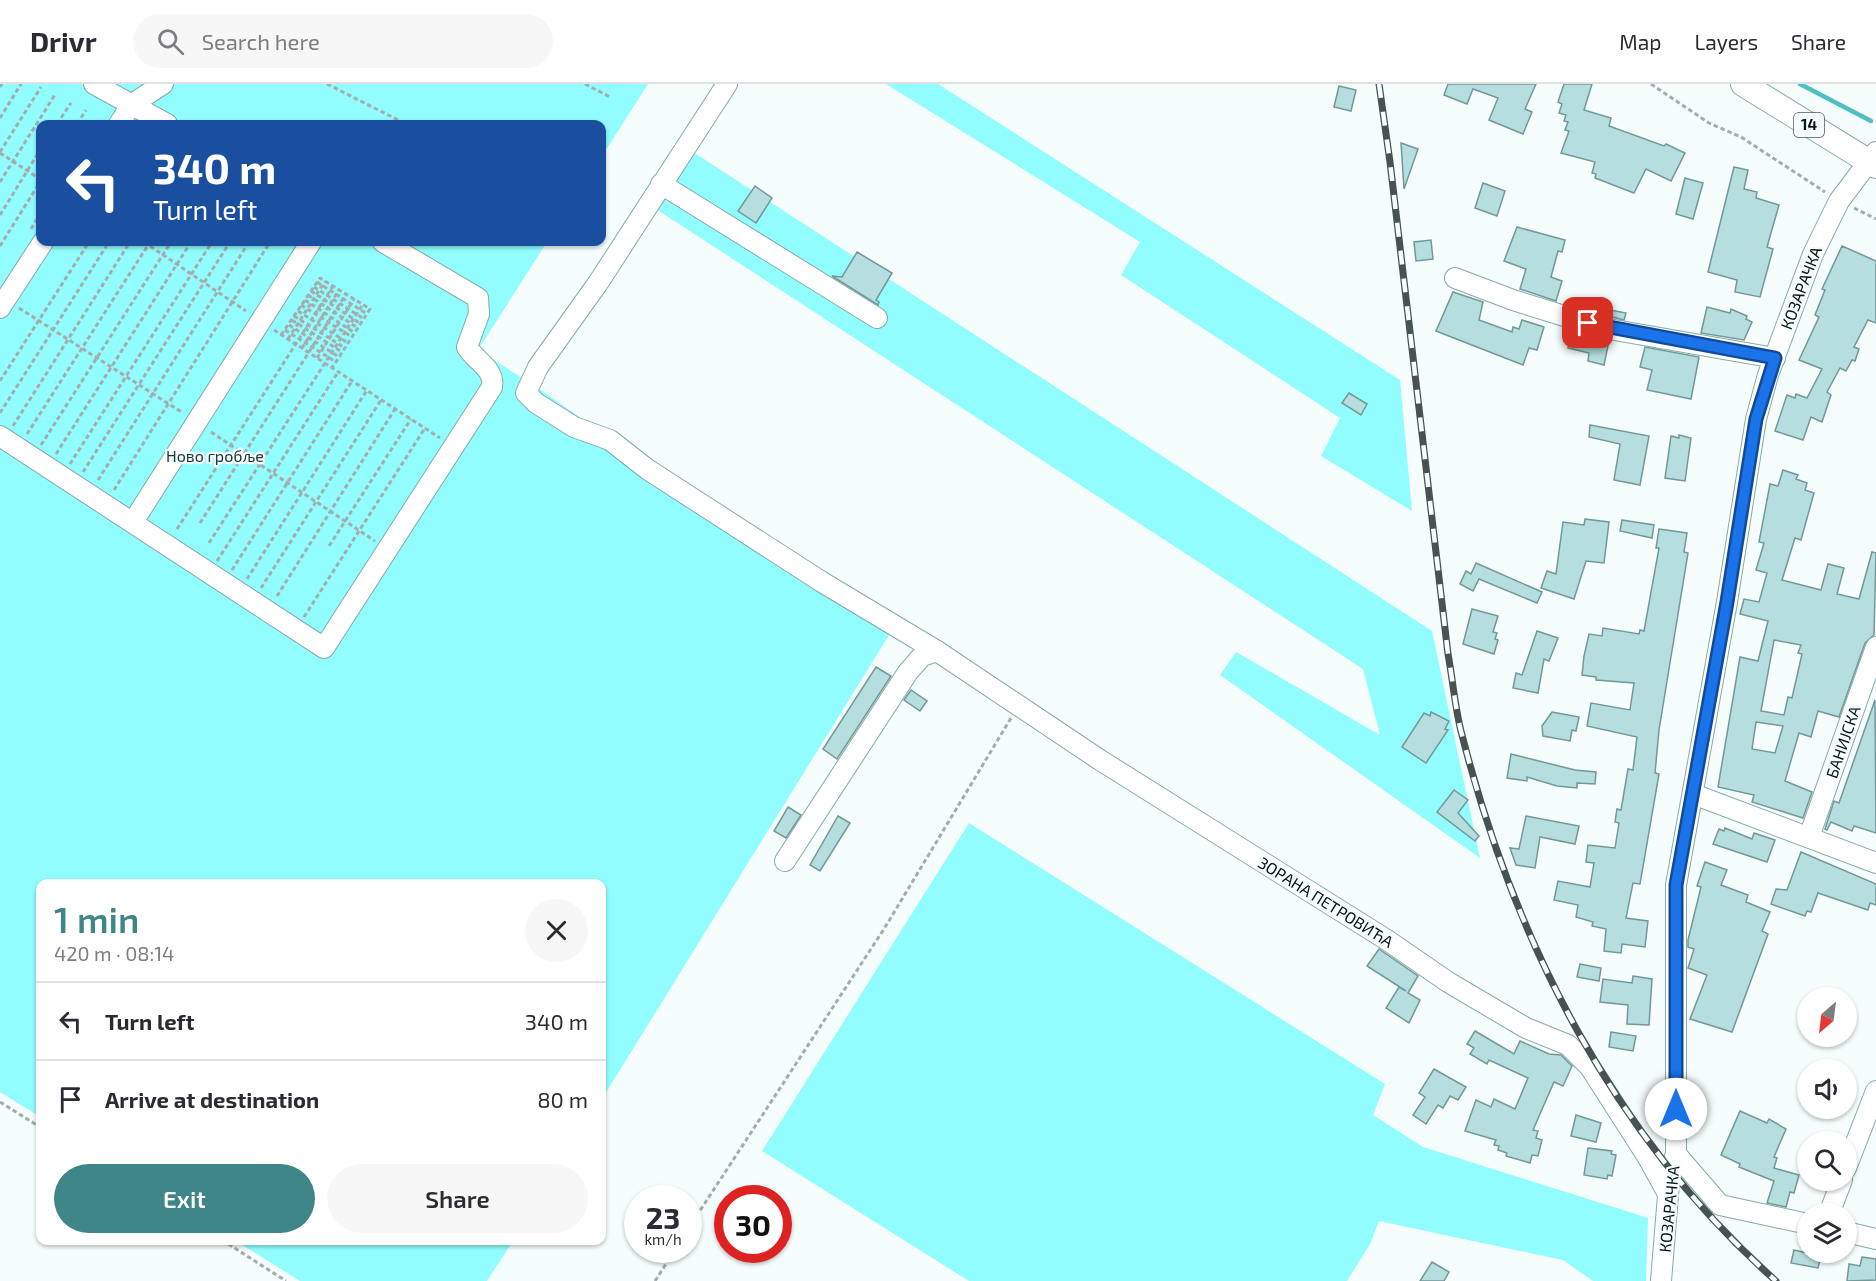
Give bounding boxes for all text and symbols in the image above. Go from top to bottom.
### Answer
search box [133,14,553,68]
text: Drivr [30,24,97,58]
icon: search [154,25,187,58]
text: Search here [202,28,320,54]
text: Map [1619,29,1661,54]
text: Layers [1694,29,1758,54]
text: Share [1791,29,1846,54]
road number: 14 [1794,113,1824,137]
text: 340 m [153,142,276,192]
icon: left [54,144,132,222]
text: Turn left [153,193,257,225]
street label: КОЗАРАЧКА [1776,244,1825,332]
pin [1562,297,1613,348]
icon: arrive [1571,306,1604,339]
park label: Ново гробље [166,446,264,465]
street label: БАНИЈСКА [1821,703,1864,781]
street label: ЗОРАНА ПЕТРОВИЋА [1255,852,1397,951]
text: 1 min [54,897,139,940]
button: close [525,899,588,962]
text: 420 m · 08:14 [54,941,174,965]
north arrow [1797,987,1857,1047]
map controls [1797,987,1857,1263]
icon: left [54,1005,87,1038]
text: Turn left [105,1008,194,1034]
text: 340 m [525,1008,588,1034]
button: sound [1797,1059,1857,1119]
position arrow [1644,1077,1708,1141]
icon: arrive [54,1083,87,1116]
text: Arrive at destination [105,1086,319,1112]
text: 80 m [537,1086,588,1112]
button: search [1797,1131,1857,1191]
button: Exit [54,1164,315,1233]
button: Share [327,1164,588,1233]
street label: КОЗАРАЧКА [1655,1165,1683,1253]
speed limit sign: 30 [714,1185,792,1263]
text: 23 [646,1199,680,1235]
button: layers [1797,1203,1857,1263]
text: km/h [644,1230,682,1248]

